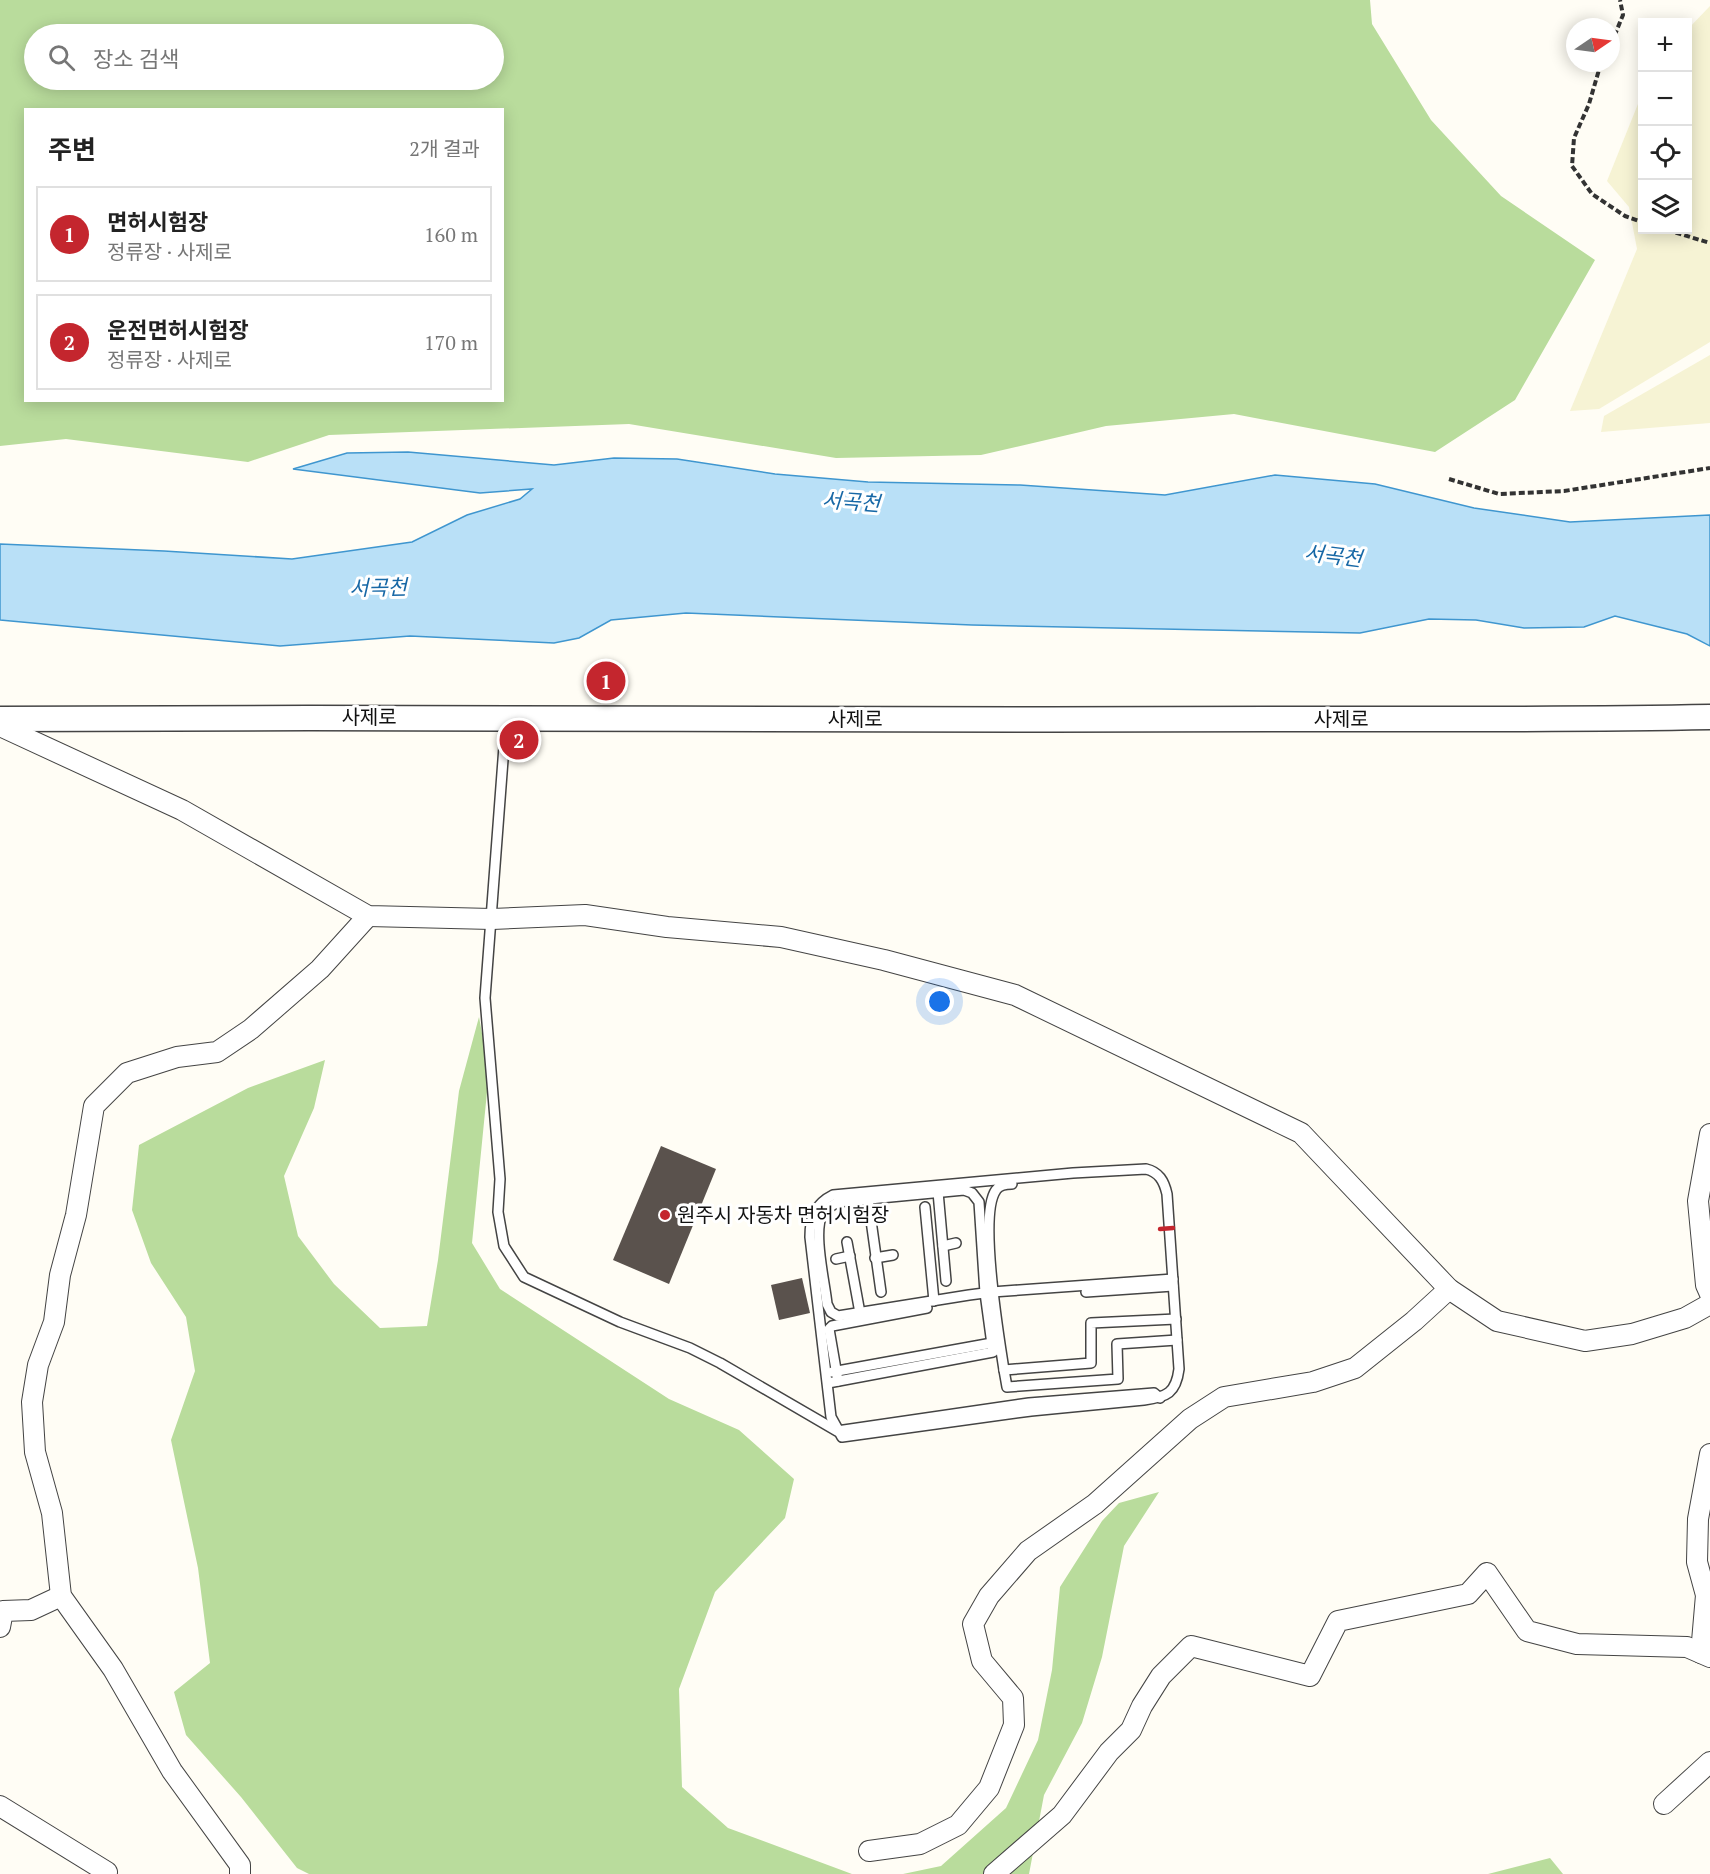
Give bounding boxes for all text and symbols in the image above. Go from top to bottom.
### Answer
north arrow [1566,18,1620,72]
map controls [1638,18,1692,234]
button: + [1638,18,1692,72]
search box [24,24,504,90]
icon: search [45,41,78,74]
text: 장소 검색 [93,44,179,73]
button: − [1638,72,1692,126]
button: locate [1638,126,1692,180]
text: 주변 [48,132,96,166]
text: 2개 결과 [409,135,480,162]
button: layers [1638,180,1692,234]
text: 면허시험장 [107,207,208,236]
text: 1 [64,221,75,248]
text: 160 m [424,221,478,248]
text: 정류장 · 사제로 [107,238,232,265]
text: 운전면허시험장 [107,315,249,344]
text: 2 [64,329,75,356]
text: 170 m [424,329,478,356]
text: 정류장 · 사제로 [107,346,232,373]
water label: 서곡천 [821,485,884,517]
water label: 서곡천 [1303,538,1366,573]
water label: 서곡천 [349,572,410,602]
pin: 1 [586,658,626,704]
street label: 사제로 [341,703,397,730]
street label: 사제로 [827,705,883,732]
street label: 사제로 [1313,705,1369,732]
pin: 2 [500,718,538,762]
your location [925,987,954,1016]
place label: 원주시 자동차 면허시험장 [677,1201,889,1228]
marker: 원주시 자동차 면허시험장 [658,1208,672,1222]

